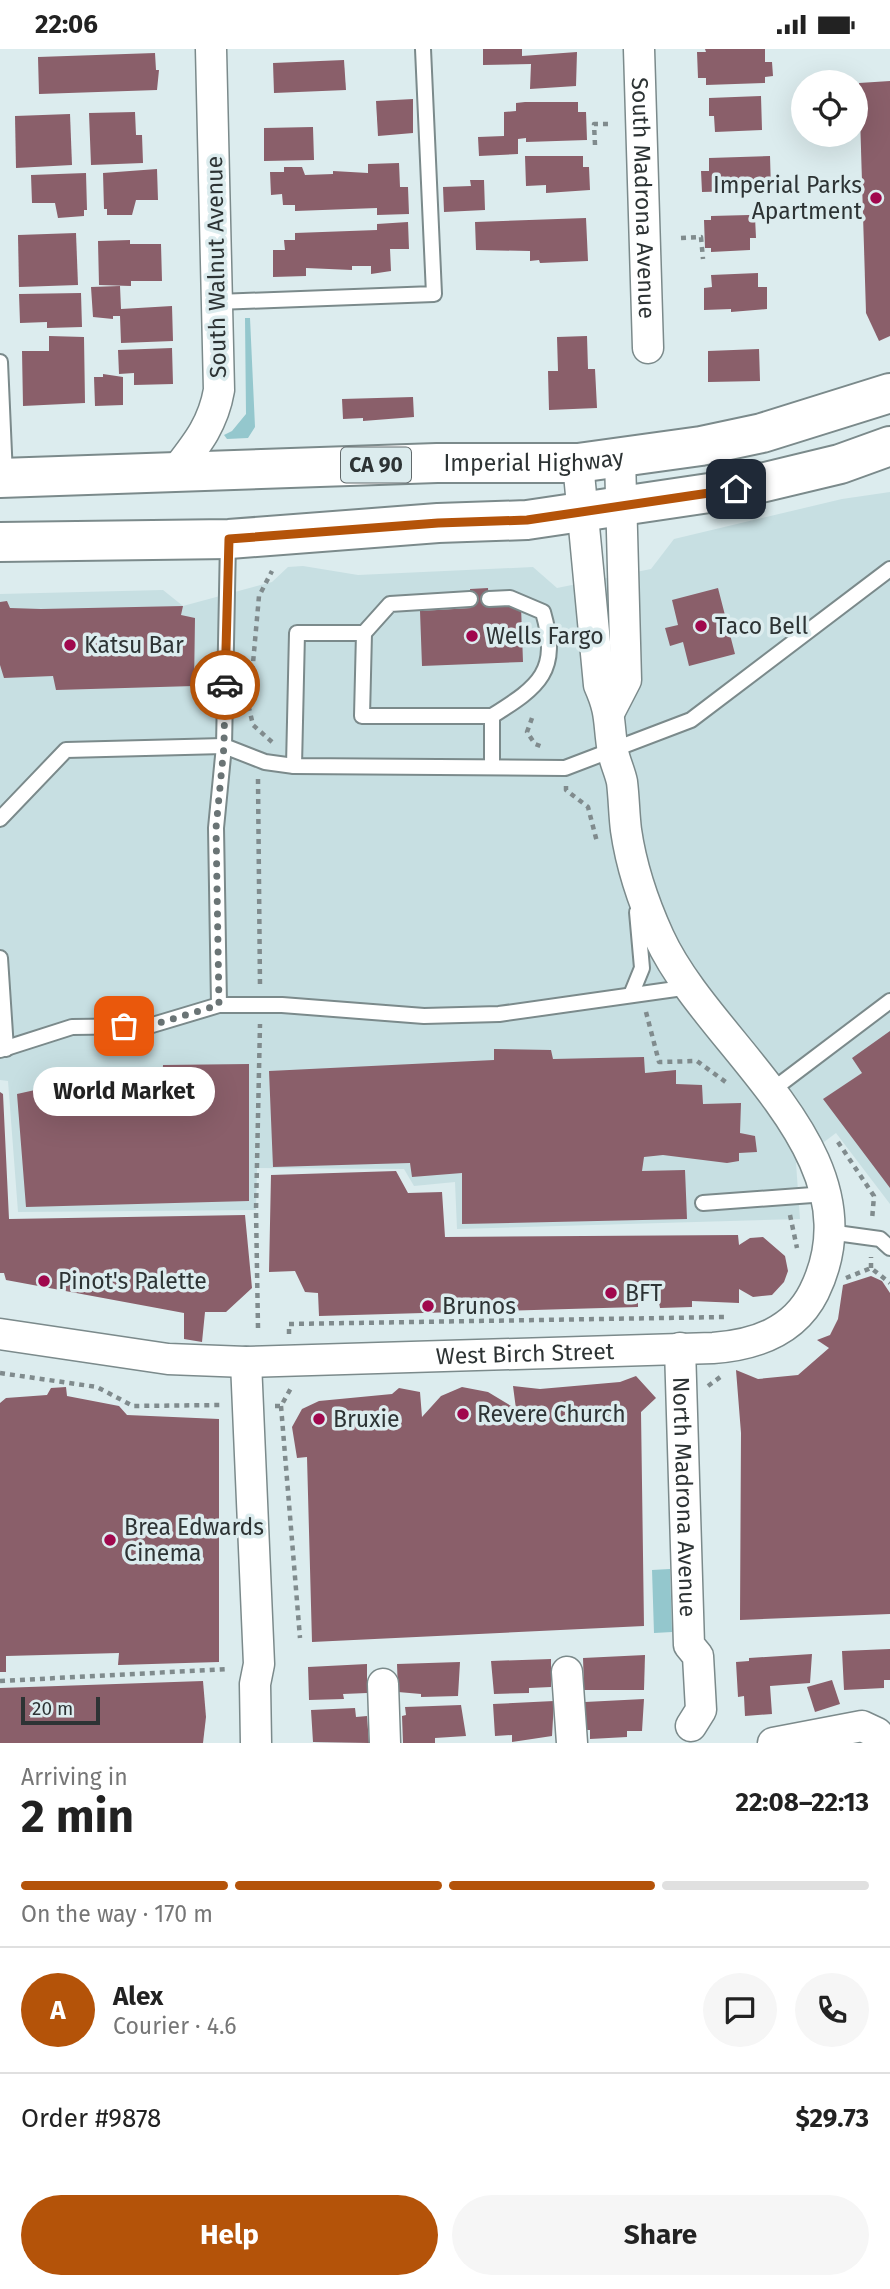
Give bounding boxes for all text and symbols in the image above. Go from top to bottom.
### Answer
text: 22:06 [35,9,98,40]
map controls [791,70,868,147]
button: locate [791,70,868,147]
street label: South Madrona Avenue [626,77,661,319]
street label: South Walnut Avenue [200,156,232,378]
place label: Imperial Parks Apartment [713,171,863,225]
marker: Imperial Parks Apartment [868,190,884,206]
street label: Imperial Highway [443,443,626,477]
road number: CA 90 [341,447,411,483]
pin [706,459,766,519]
icon: home [717,470,755,508]
place label: Taco Bell [715,612,809,640]
marker: Taco Bell [693,618,709,634]
place label: Wells Fargo [486,622,604,650]
marker: Wells Fargo [464,628,480,644]
place label: Katsu Bar [84,631,184,659]
marker: Katsu Bar [62,637,78,653]
courier [190,650,260,720]
icon: car [206,666,244,704]
pin [94,996,154,1056]
icon: bag [105,1007,143,1045]
callout: World Market [33,1068,215,1117]
text: World Market [53,1077,195,1105]
place label: Pinot's Palette [58,1267,207,1295]
marker: Pinot's Palette [36,1273,52,1289]
place label: BFT [625,1279,662,1307]
marker: BFT [603,1285,619,1301]
place label: Brunos [442,1292,516,1320]
marker: Brunos [420,1298,436,1314]
street label: West Birch Street [435,1337,615,1370]
street label: North Madrona Avenue [667,1376,702,1617]
place label: Revere Church [477,1400,626,1428]
place label: Bruxie [333,1405,399,1433]
marker: Revere Church [455,1406,471,1422]
marker: Bruxie [311,1411,327,1427]
place label: Brea Edwards Cinema [124,1513,264,1567]
marker: Brea Edwards Cinema [102,1532,118,1548]
scale bar [21,1694,100,1726]
text: 20 m [32,1697,73,1720]
text: Arriving in [21,1763,128,1791]
text: 22:08–22:13 [735,1787,869,1818]
text: 2 min [21,1789,134,1844]
text: On the way · 170 m [21,1900,213,1928]
button: chat [703,1973,777,2047]
button: phone [795,1973,869,2047]
text: Alex [113,1981,163,2012]
text: A [50,1995,66,2026]
text: Courier · 4.6 [113,2012,237,2040]
text: Order #9878 [21,2103,161,2134]
text: $29.73 [795,2103,869,2134]
button: Help [21,2195,438,2275]
button: Share [452,2195,869,2275]

